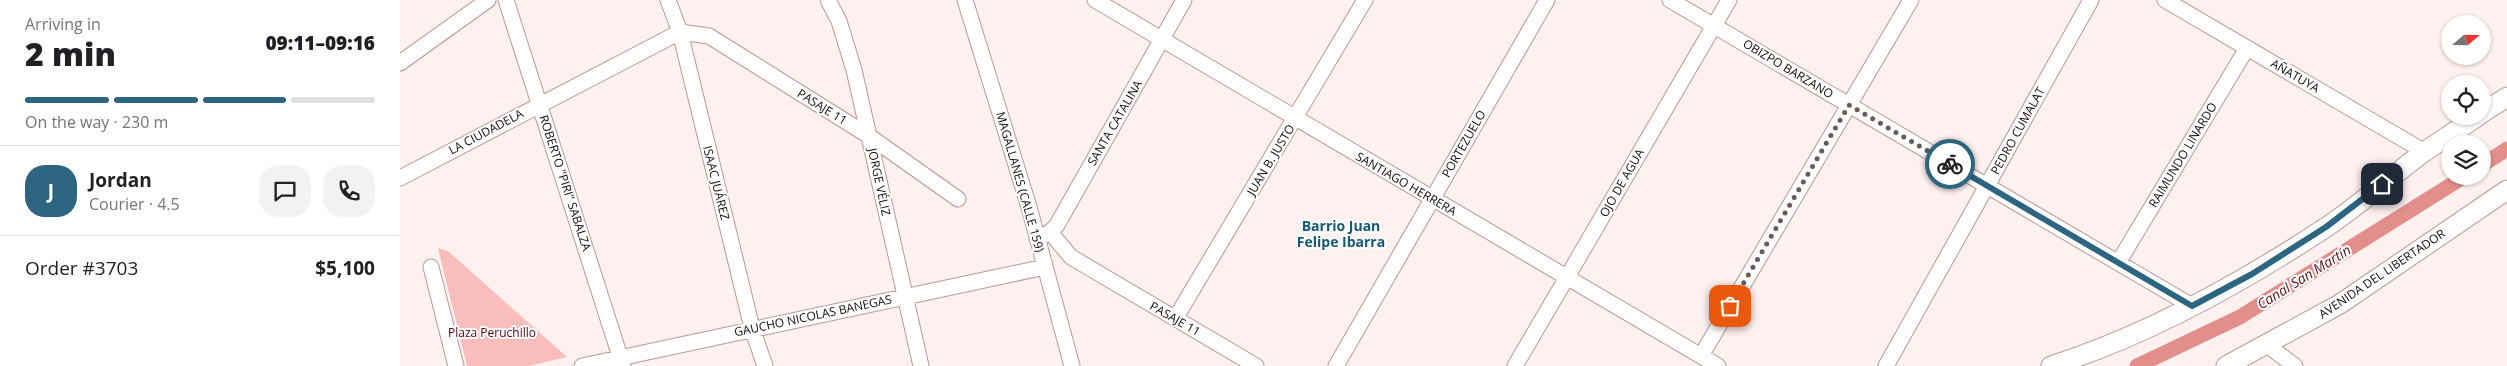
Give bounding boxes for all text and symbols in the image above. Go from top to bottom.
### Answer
text: Arriving in [25,13,101,35]
north arrow [2441,15,2491,65]
map controls [2441,15,2491,185]
text: 09:11–09:16 [265,30,375,56]
text: 2 min [25,32,116,75]
street label: OBIZPO BARZANO [1740,35,1837,102]
street label: AÑATUYA [2268,55,2323,97]
button: locate [2441,75,2491,125]
street label: SANTA CATALINA [1083,77,1146,169]
street label: PEDRO CUMALAT [1986,84,2049,178]
street label: PASAJE 11 [794,85,850,129]
street label: RAIMUNDO LINARDO [2144,99,2221,210]
street label: LA CIUDADELA [446,105,526,158]
street label: PORTEZUELO [1437,107,1490,181]
street label: MAGALLANES (CALLE 159) [992,110,1049,254]
text: On the way · 230 m [25,111,168,133]
street label: ROBERTO "PIRI" SABALZA [535,113,596,253]
street label: JUAN B. JUSTO [1242,121,1299,199]
button: layers [2441,135,2491,185]
courier [1925,139,1975,189]
street label: ISAAC JUÁREZ [699,144,734,222]
street label: OJO DE AGUA [1595,145,1648,220]
street label: JORGE VÉLIZ [864,146,895,217]
street label: SANTIAGO HERRERA [1353,148,1460,220]
icon: bike [1936,150,1964,178]
pin [2361,163,2403,205]
button: chat [259,165,311,217]
button: phone [323,165,375,217]
text: Jordan [89,167,152,193]
icon: home [2368,170,2396,198]
text: J [48,178,54,204]
text: Courier · 4.5 [89,193,180,215]
district label: Barrio Juan Felipe Ibarra [1297,216,1385,251]
street label: AVENIDA DEL LIBERTADOR [2315,225,2449,322]
water label: Canal San Martín [2253,240,2354,313]
text: Order #3703 [25,255,138,281]
text: $5,100 [315,255,375,281]
pin [1709,285,1751,327]
street label: GAUCHO NICOLAS BANEGAS [733,290,893,341]
icon: bag [1716,292,1744,320]
street label: PASAJE 11 [1147,297,1204,340]
park label: Plaza Peruchillo [448,324,536,341]

